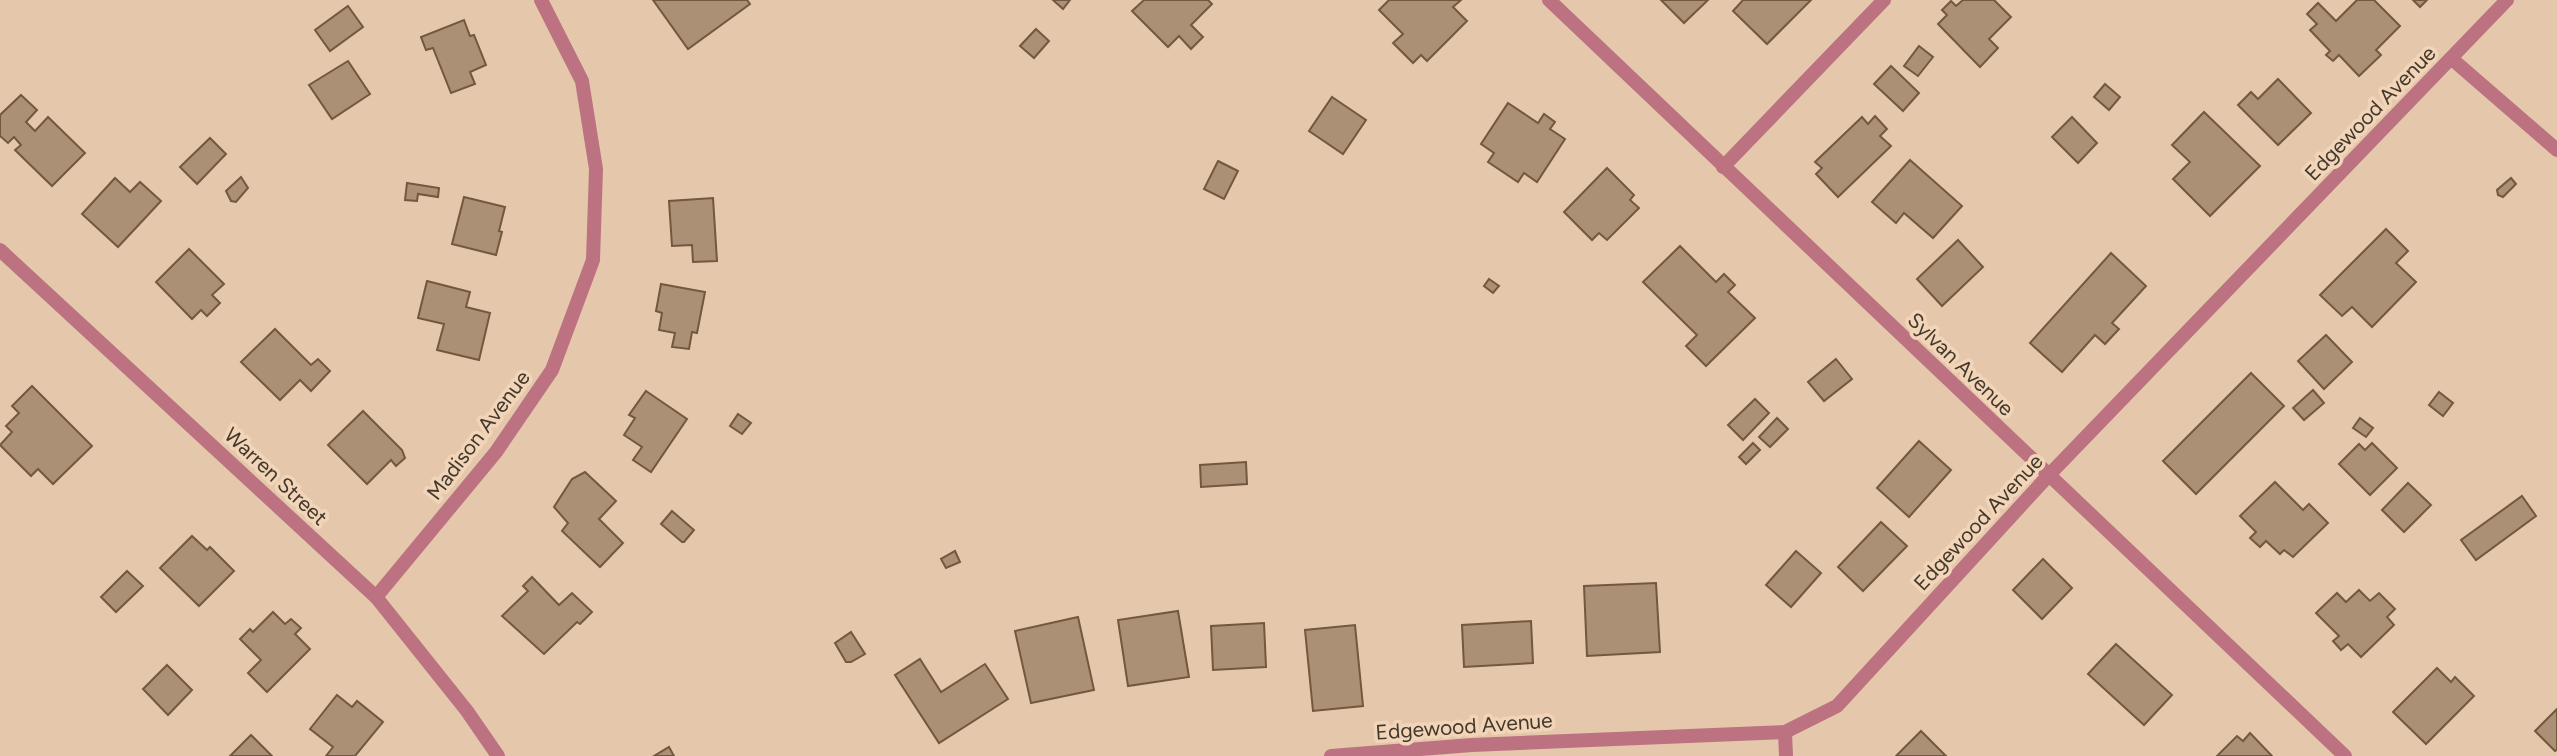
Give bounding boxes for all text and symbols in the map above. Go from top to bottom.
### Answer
street label: Edgewood Avenue [2299,41,2441,185]
street label: Sylvan Avenue [1903,307,2019,421]
street label: Madison Avenue [421,365,535,505]
street label: Warren Street [219,422,333,530]
street label: Edgewood Avenue [1908,449,2048,595]
street label: Edgewood Avenue [1375,707,1553,745]

